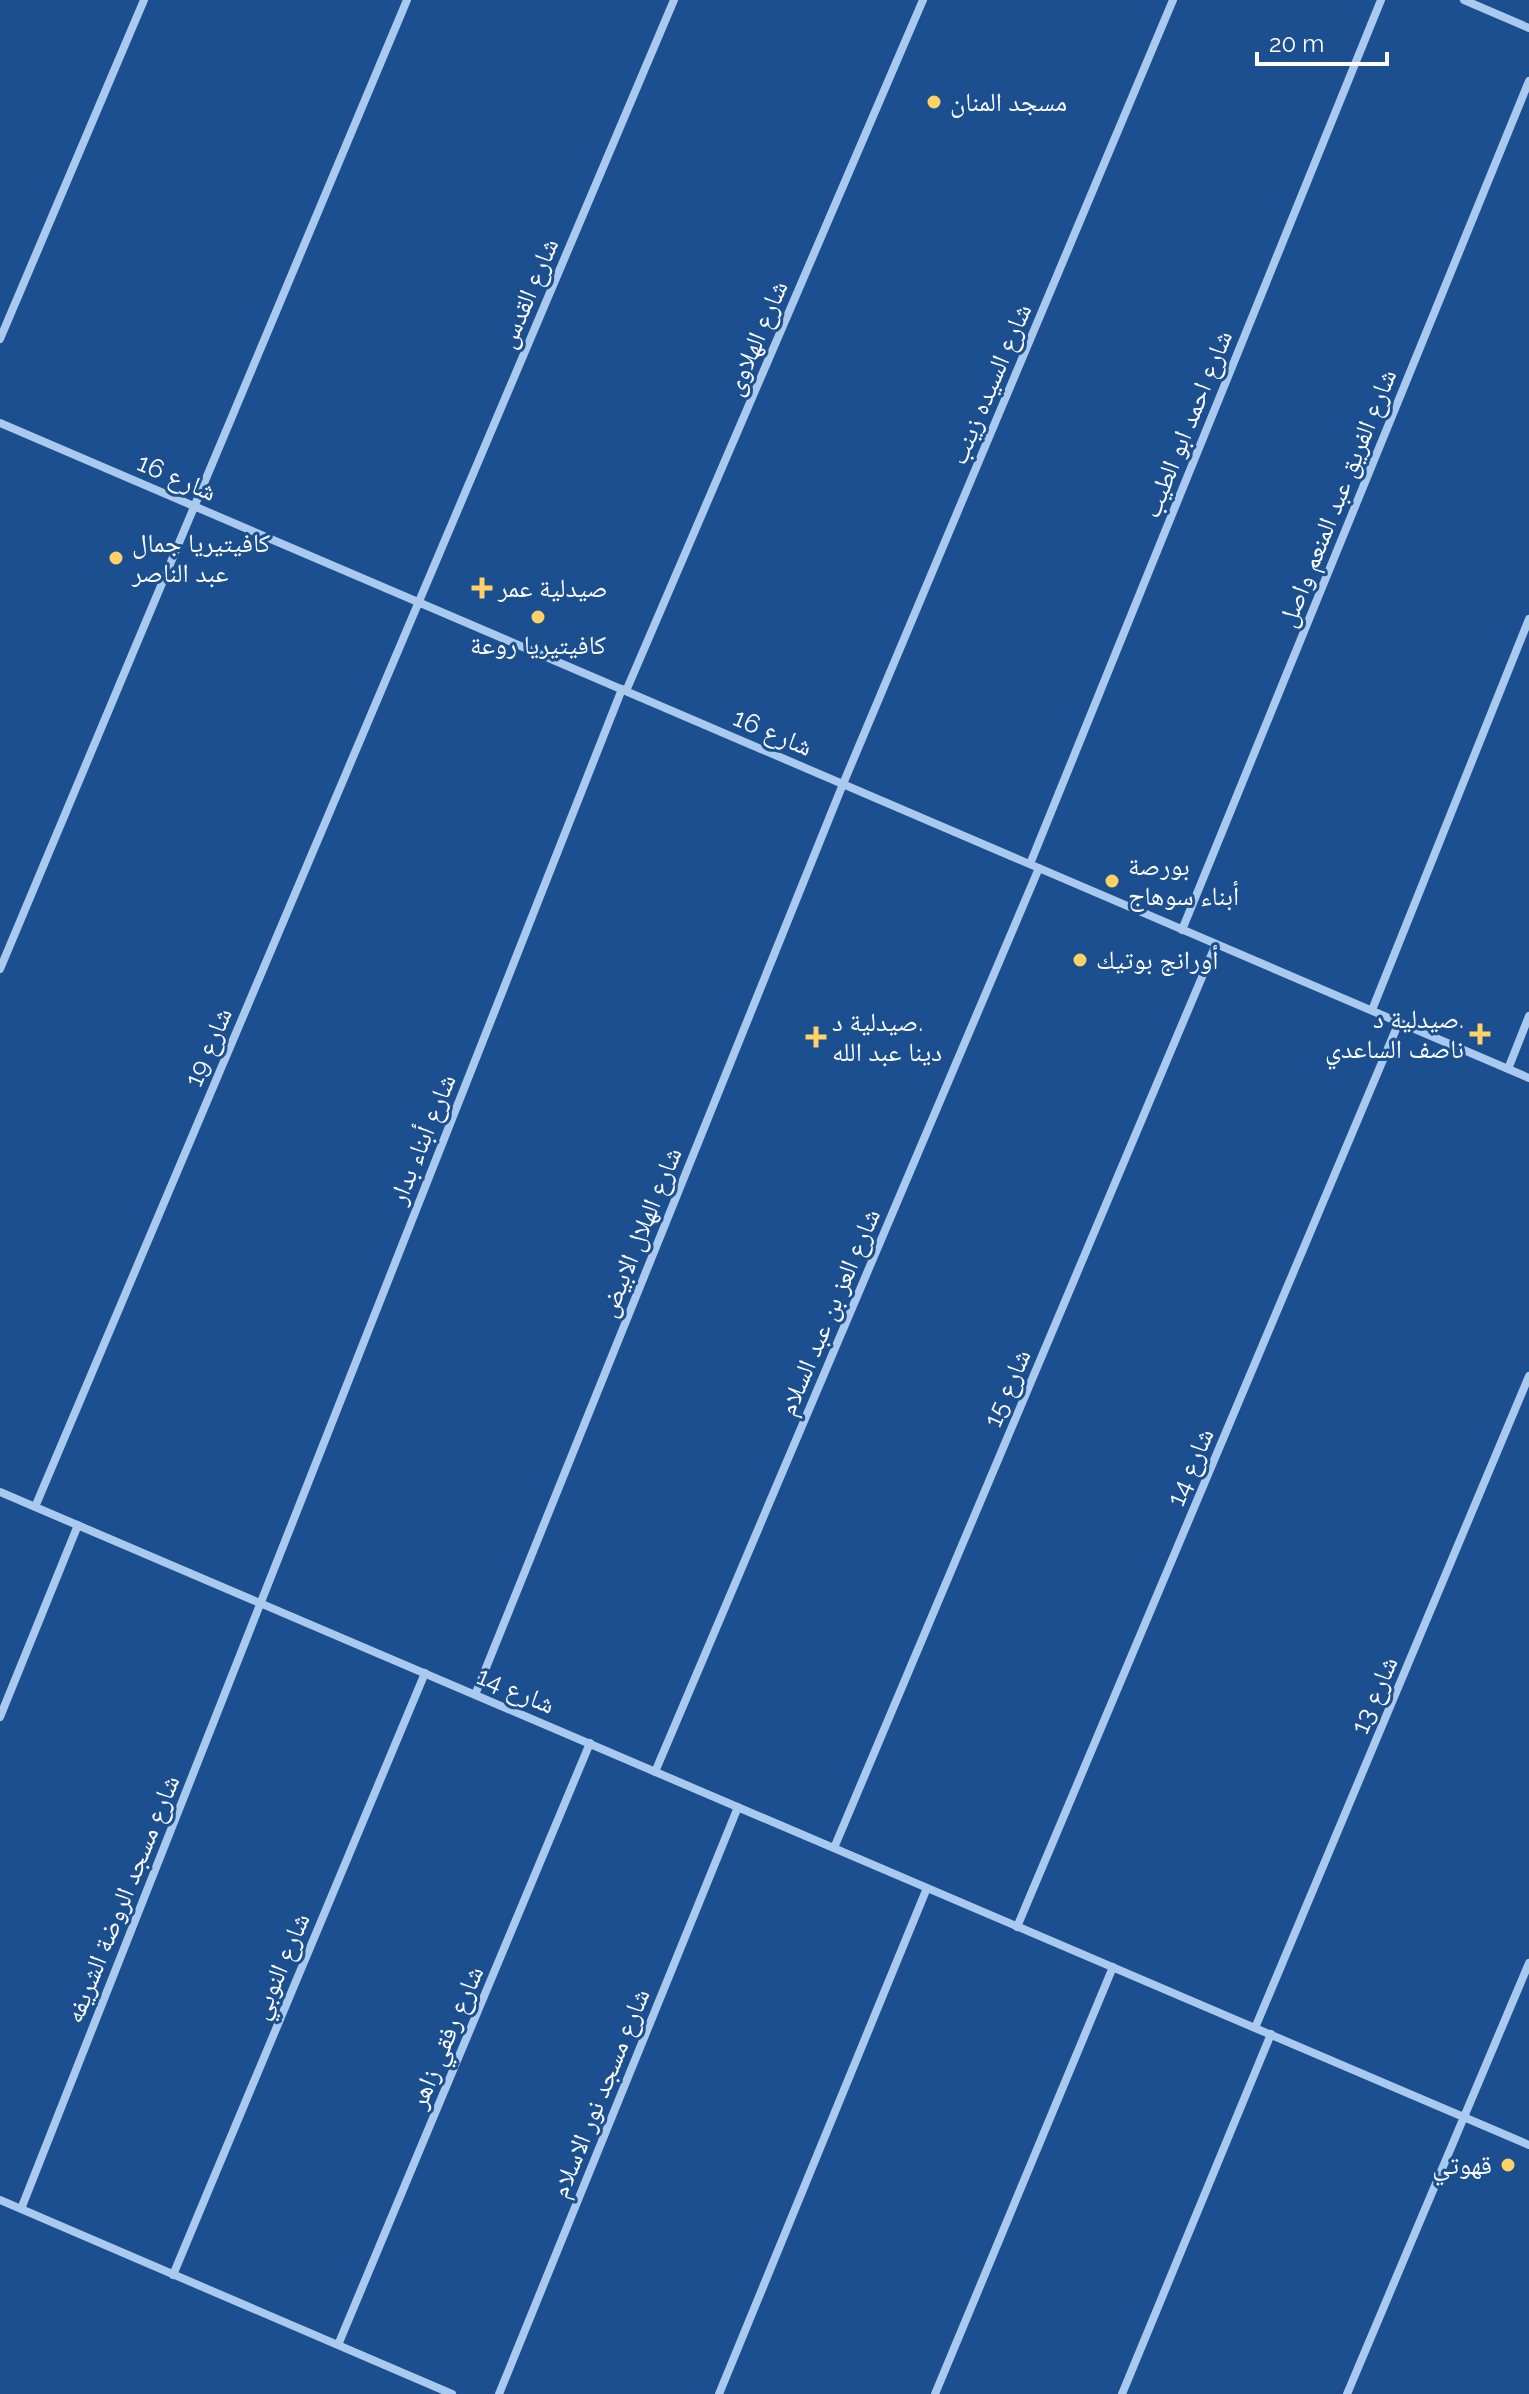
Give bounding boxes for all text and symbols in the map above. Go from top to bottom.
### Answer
scale bar [1257,16,1387,66]
text: 20 m [1269,29,1324,58]
place label: مسجد المنان [950,87,1067,118]
marker: مسجد المنان [925,93,943,111]
street label: شارع القدس [491,234,565,353]
street label: شارع الهلاوى [718,276,795,400]
street label: شارع السيده زينب [943,299,1038,469]
street label: شارع احمد ابو الطيب [1136,326,1239,522]
street label: شارع الفريق عبد المنعم واصل [1271,365,1404,632]
street label: شارع 16 [133,447,221,508]
place label: كافيتيريا جمال عبد الناصر [131,528,271,588]
marker: كافيتيريا جمال عبد الناصر [107,549,125,567]
place label: صيدلية عمر [497,573,608,603]
marker: صيدلية عمر [473,579,491,597]
marker: كافيتيريا روعة [529,608,547,626]
place label: كافيتيريا روعة [470,630,606,660]
street label: شارع 16 [729,702,817,763]
place label: بورصة أبناء سوهاج [1128,851,1239,912]
marker: بورصة أبناء سوهاج [1103,872,1121,890]
place label: أورانج بوتيك [1096,944,1218,977]
marker: أورانج بوتيك [1071,951,1089,969]
street label: شارع 19 [178,1003,239,1091]
place label: صيدلية د. ناصف الساعدي [1325,1004,1464,1070]
place label: صيدلية د. دينا عبد الله [832,1007,942,1067]
marker: صيدلية د. ناصف الساعدي [1471,1025,1489,1043]
marker: صيدلية د. دينا عبد الله [807,1028,825,1046]
street label: شارع أبناء بدار [381,1070,463,1210]
street label: شارع الهلال الابيض [592,1143,689,1322]
street label: شارع العز بن عبد السلام [772,1204,889,1421]
street label: شارع 15 [977,1345,1038,1432]
street label: شارع 14 [1160,1424,1221,1511]
street label: شارع 13 [1344,1652,1405,1739]
street label: شارع 14 [472,1660,559,1721]
street label: شارع مسجد الروضة الشريفه [58,1771,186,2028]
street label: شارع النوبي [244,1908,321,2026]
street label: شارع رفقي زاهر [402,1961,495,2116]
street label: شارع مسجد نور الاسلام [544,1984,658,2203]
place label: قهوتي [1432,2150,1492,2186]
marker: قهوتي [1499,2156,1517,2174]

